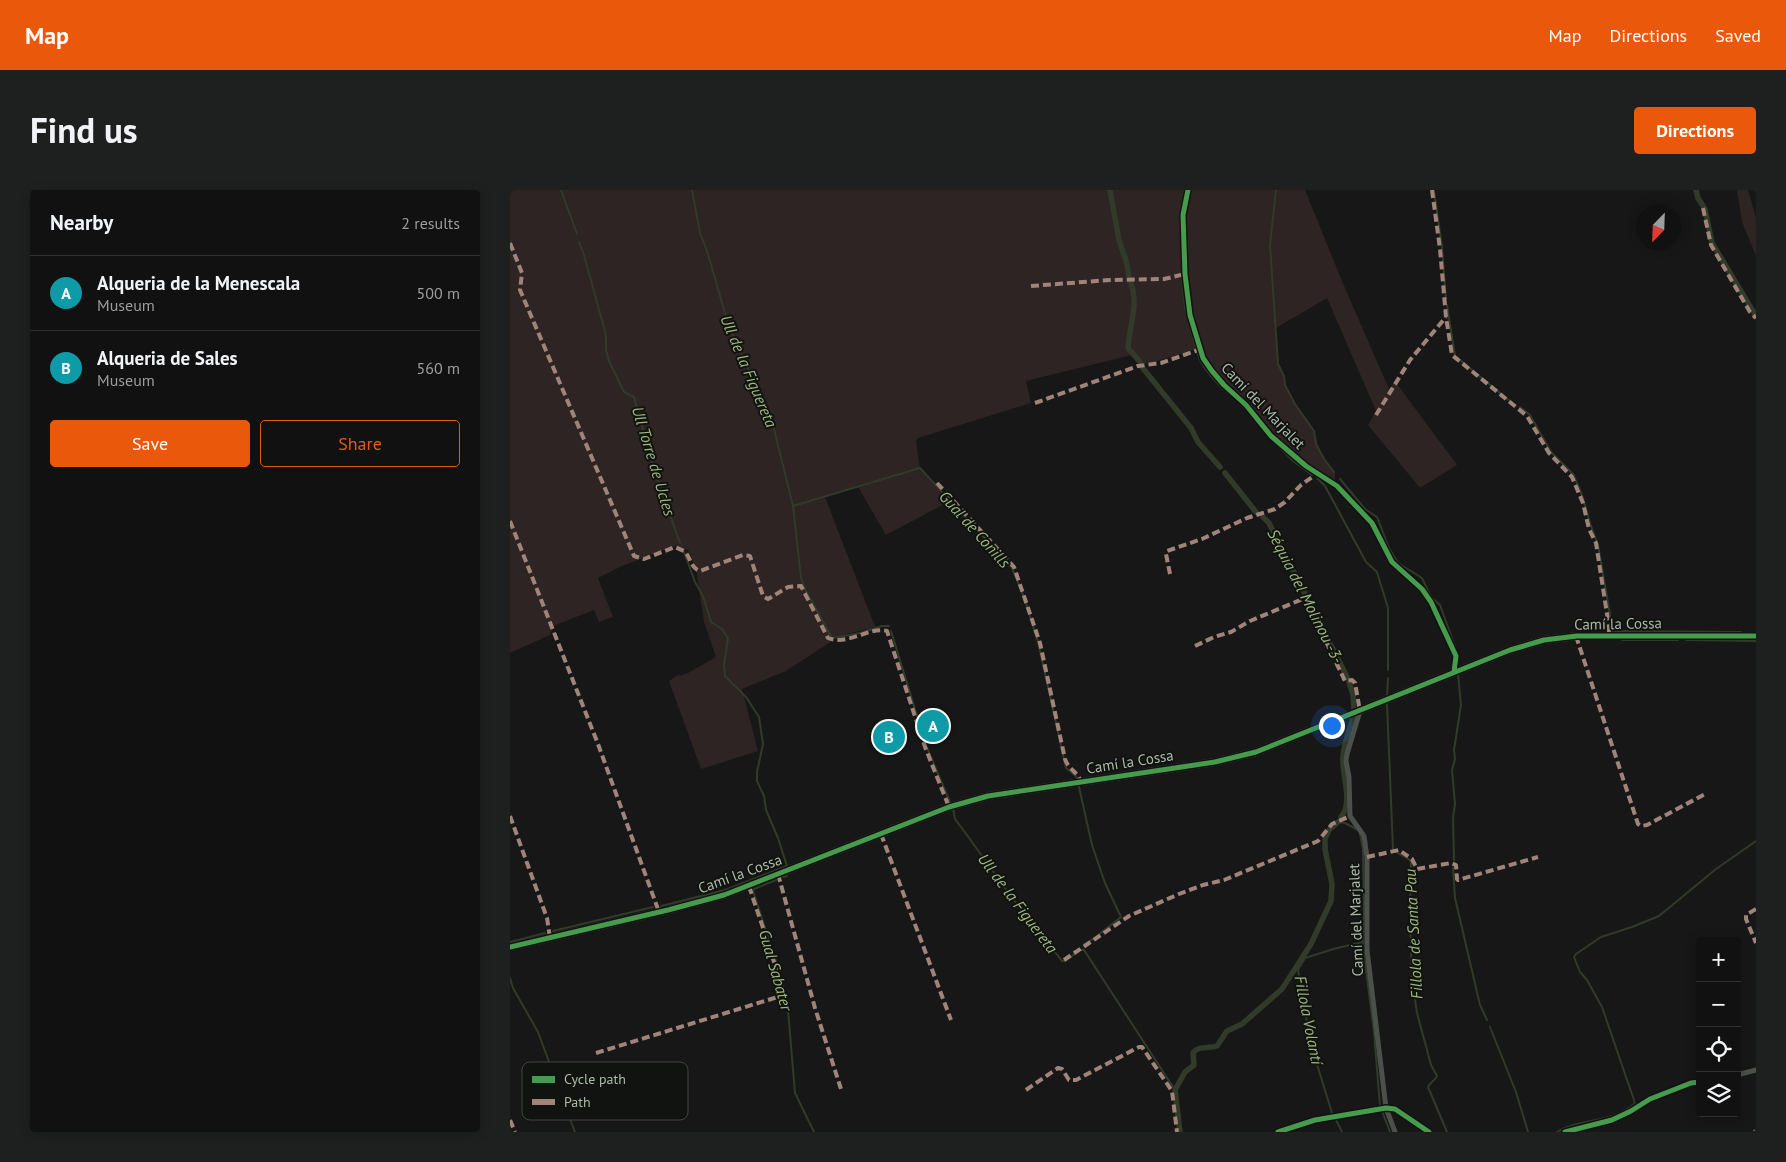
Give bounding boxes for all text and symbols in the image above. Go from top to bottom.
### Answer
text: Map [25,20,69,51]
text: Map [1549,24,1581,47]
text: Directions [1609,24,1687,47]
text: Saved [1715,24,1761,47]
text: Find us [30,107,138,153]
button: Directions [1634,107,1756,154]
north arrow [1636,205,1681,250]
text: Nearby [50,209,113,236]
text: 2 results [401,213,460,233]
text: Alqueria de la Menescala [97,271,300,295]
text: A [61,283,71,303]
text: 500 m [417,283,460,303]
text: Museum [97,295,155,315]
water label: Ull de la Figuereta [716,312,782,430]
text: Alqueria de Sales [97,346,238,370]
text: B [61,358,71,378]
text: 560 m [417,358,460,378]
street label: Camí del Marjalet [1217,358,1309,453]
text: Museum [97,370,155,390]
water label: Ull Torre de Ucles [628,404,680,519]
button: Save [50,420,250,467]
button: Share [260,420,460,467]
water label: Gual de Conills [935,486,1015,572]
water label: Séquia del Molinou -3- [1263,525,1349,667]
street label: Camí la Cossa [1574,613,1662,634]
pin: A [917,707,949,745]
your location [1319,713,1345,739]
pin: B [873,718,905,756]
street label: Camí la Cossa [1085,745,1175,778]
water label: Ull de la Figuereta [974,849,1062,957]
street label: Camí la Cossa [695,850,784,897]
street label: Camí del Marjalet [1344,863,1367,977]
water label: Fillola de Santa Pau [1400,868,1426,1000]
water label: Gual Sabater [755,927,798,1015]
map controls [1696,937,1741,1117]
button: + [1696,937,1741,982]
water label: Fillola Volantí [1291,974,1328,1068]
button: − [1696,982,1741,1027]
button: locate [1696,1027,1741,1072]
legend [522,1062,688,1120]
text: Cycle path [564,1070,626,1088]
button: layers [1696,1072,1741,1117]
text: Path [564,1093,591,1111]

